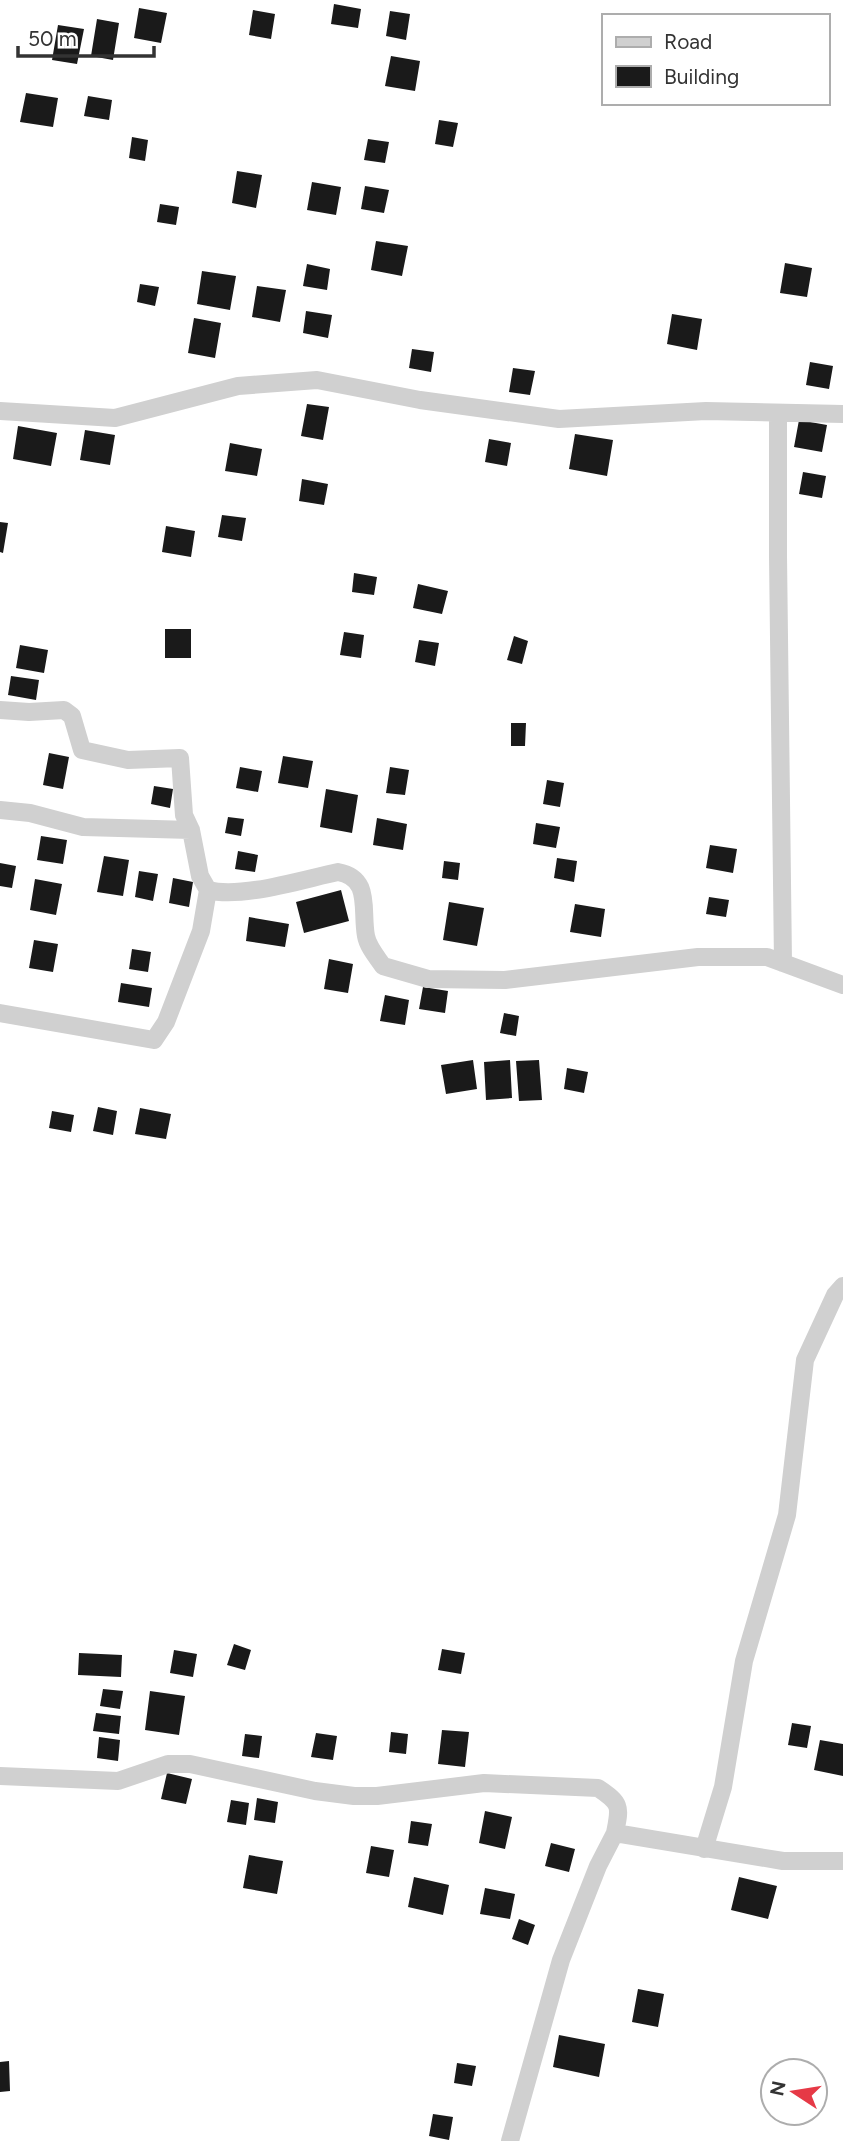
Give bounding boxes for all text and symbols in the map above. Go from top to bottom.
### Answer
scale bar [18,14,154,58]
legend [602,14,829,105]
text: 50 m [28,26,77,51]
text: Road [664,29,712,54]
text: Building [664,64,739,89]
north arrow [759,2057,829,2127]
text: N [765,2079,791,2098]

